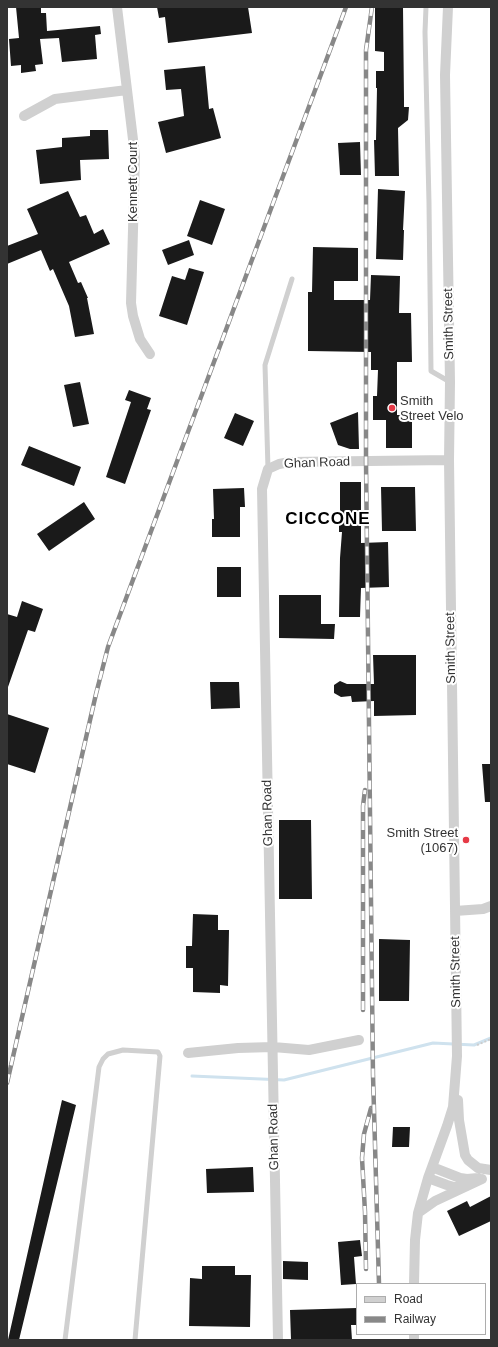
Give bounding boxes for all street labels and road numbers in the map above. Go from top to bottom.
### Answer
street label: Kennett Court [125,142,141,222]
street label: Smith Street [441,288,457,360]
street label: Ghan Road [284,454,350,472]
street label: Smith Street [443,612,459,684]
street label: Ghan Road [260,780,276,846]
street label: Smith Street [448,936,464,1008]
street label: Ghan Road [266,1104,282,1170]

